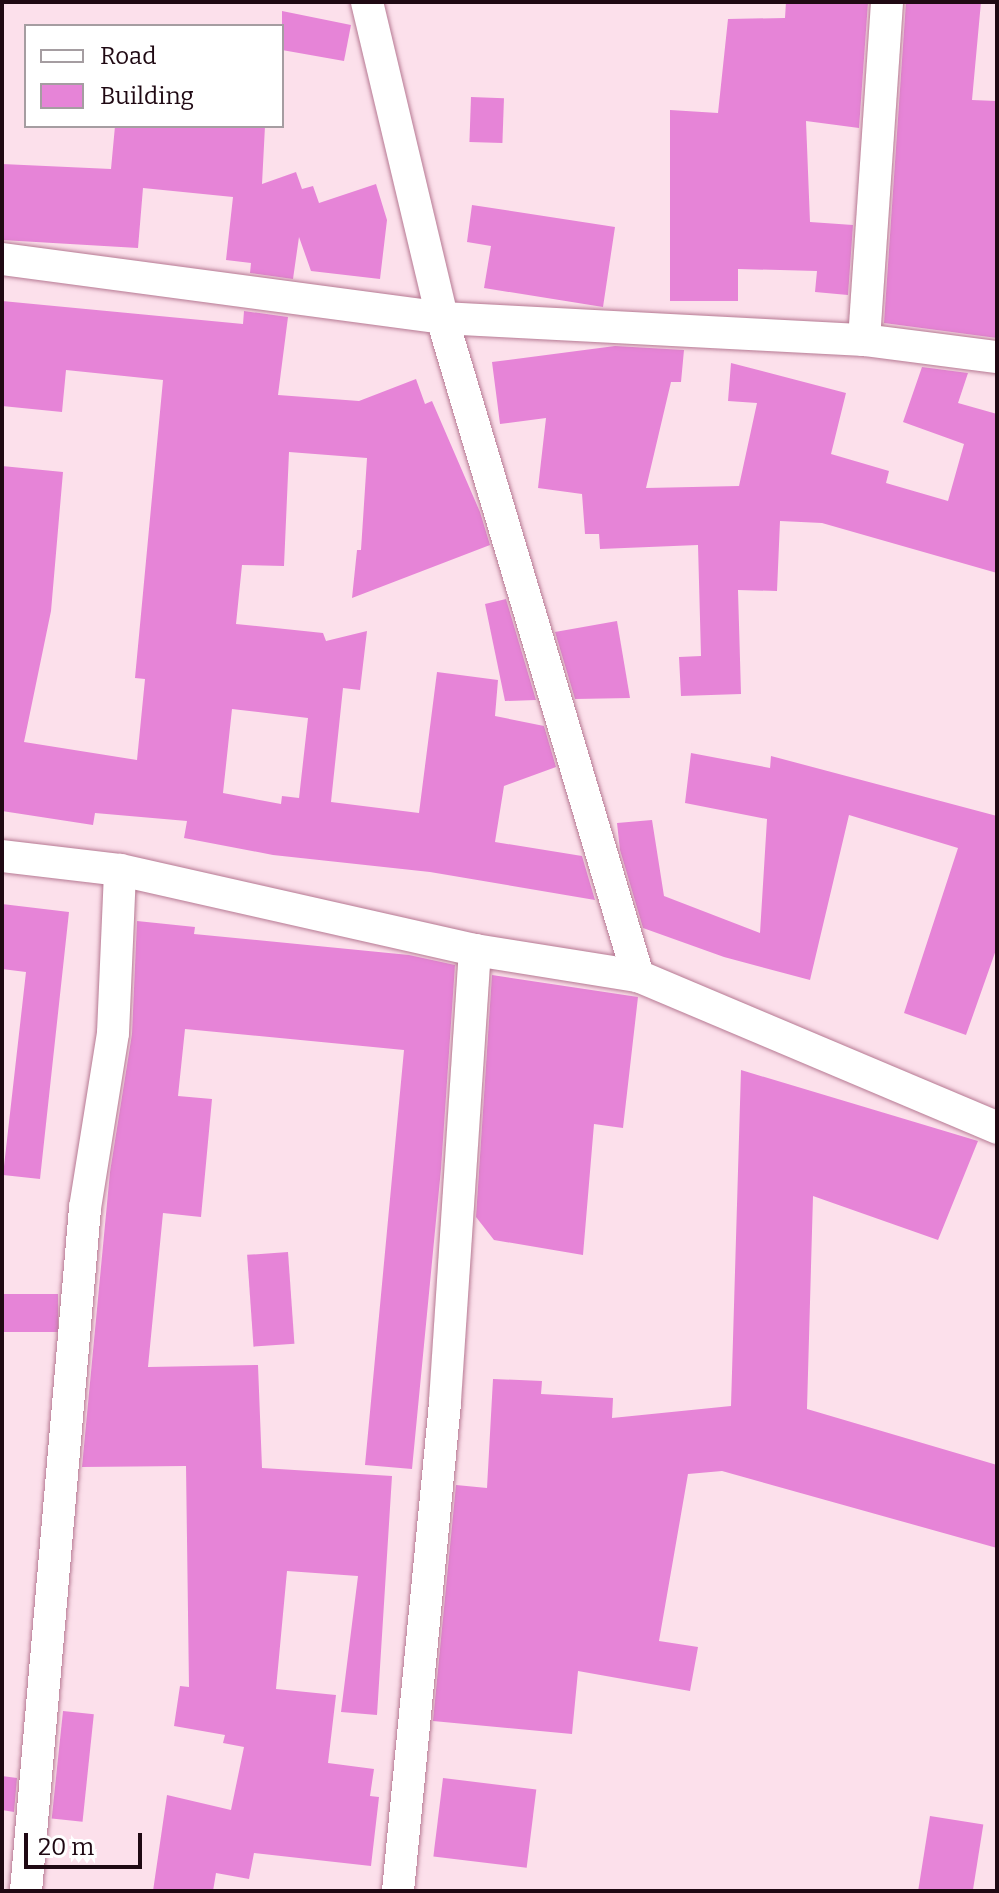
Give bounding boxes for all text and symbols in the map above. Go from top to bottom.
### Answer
legend [24,24,284,128]
text: Road [100,42,156,70]
text: Building [100,82,194,110]
scale bar [28,1817,146,1867]
text: 20 m [38,1833,94,1861]

